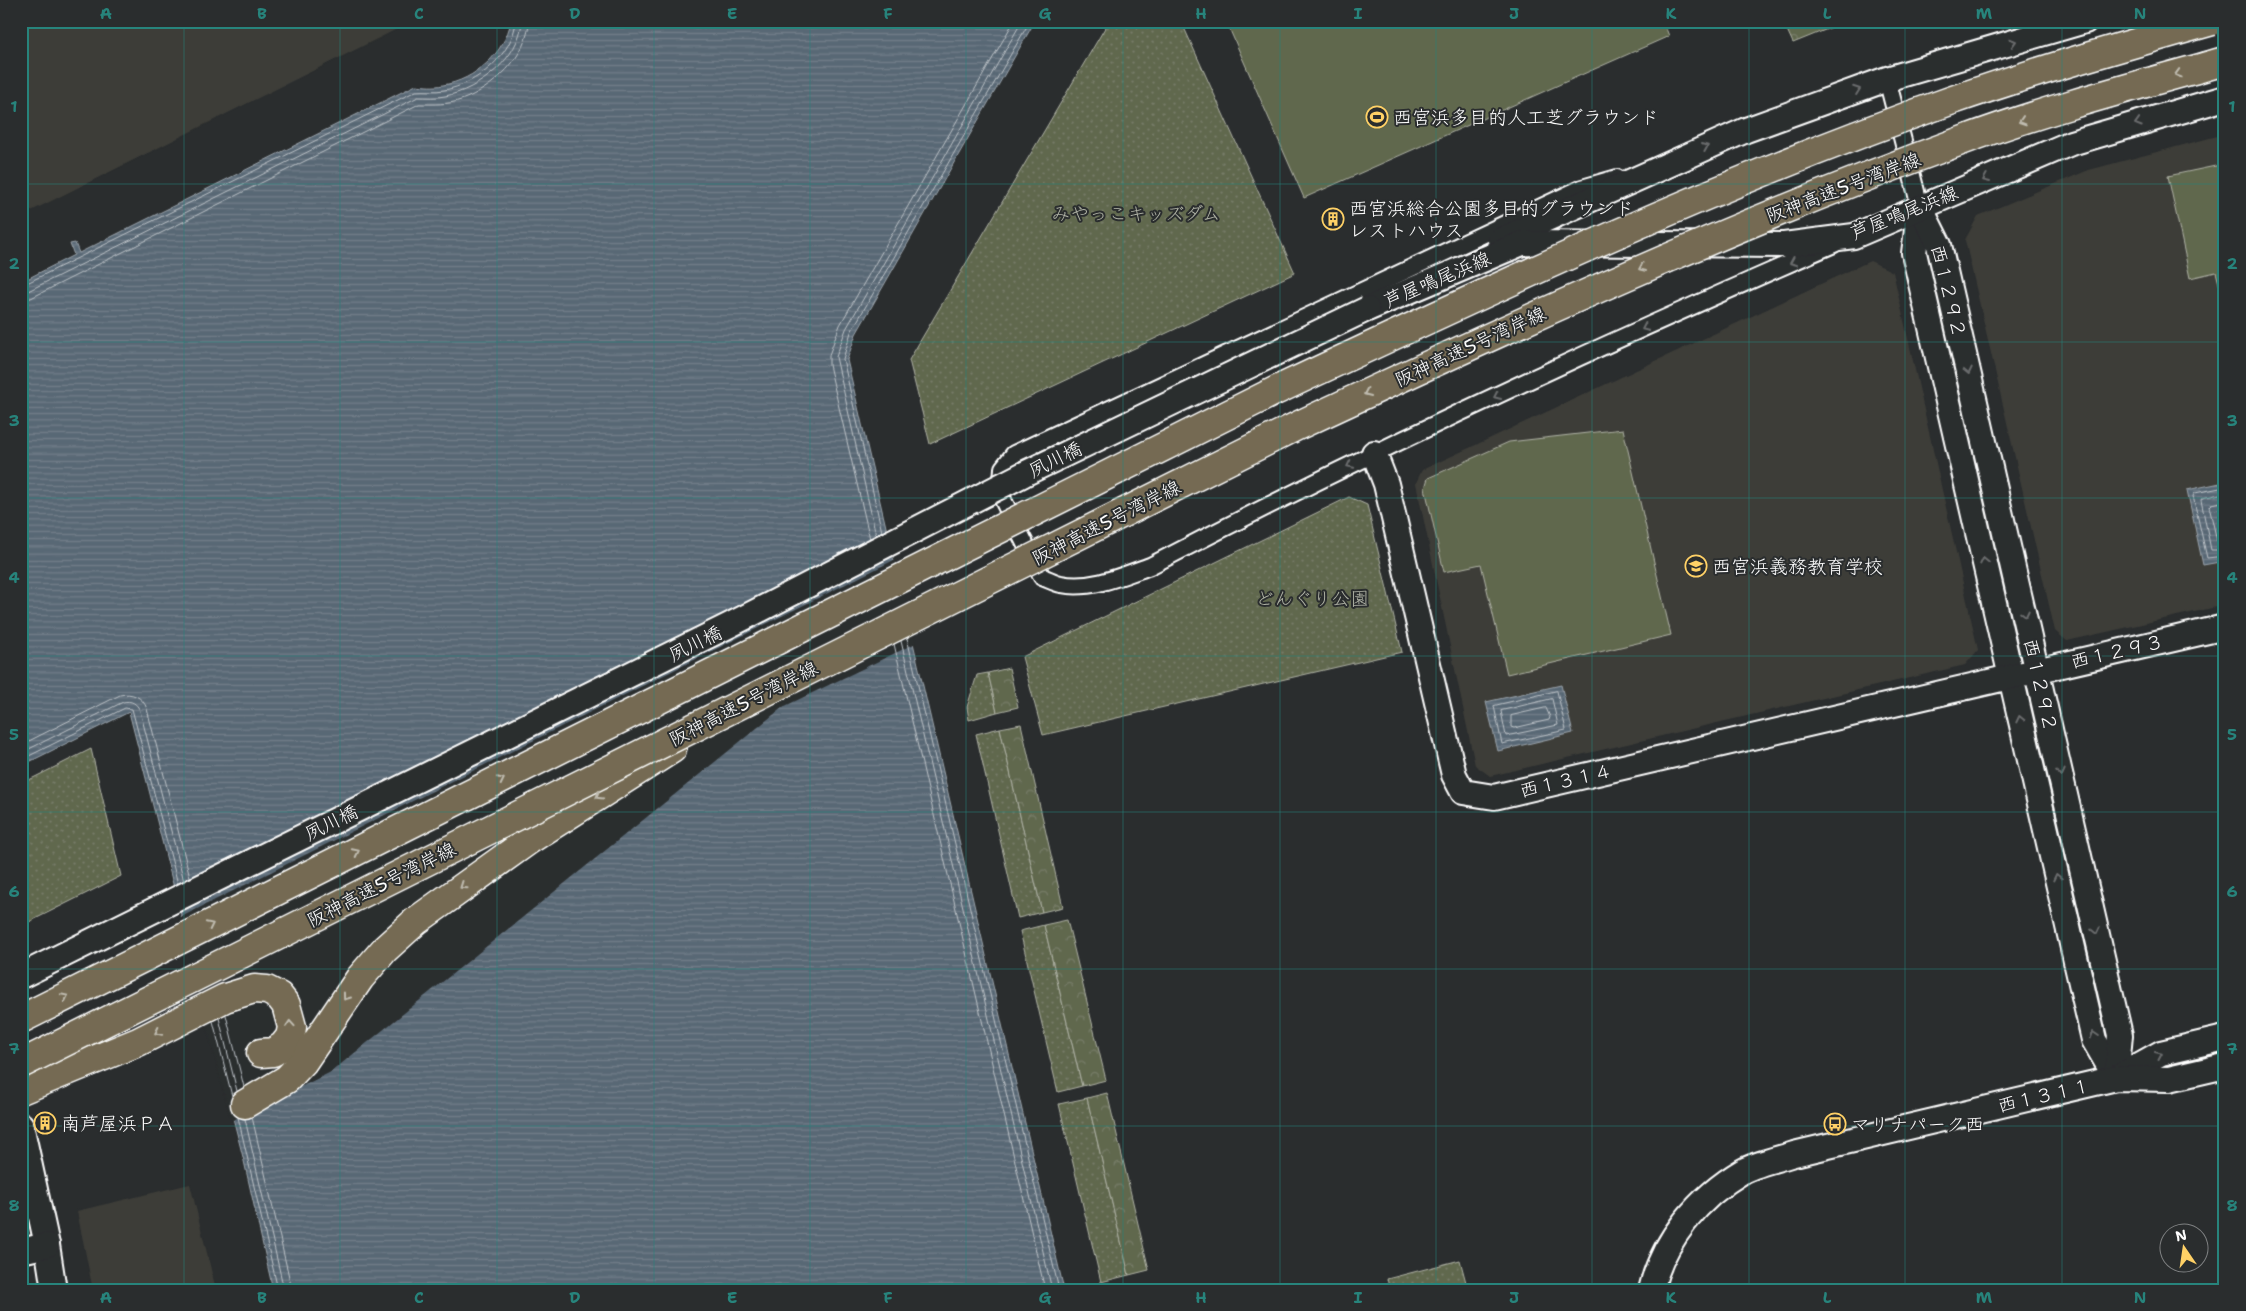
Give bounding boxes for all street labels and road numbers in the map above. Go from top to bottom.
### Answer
street label: 阪神高速5号湾岸線 [1762,146,1924,228]
street label: 芦屋鳴尾浜線 [1847,180,1962,245]
street label: 西１２９２ [1925,242,1972,340]
street label: 芦屋鳴尾浜線 [1380,246,1495,313]
street label: 阪神高速5号湾岸線 [1391,301,1550,392]
street label: 夙川橋 [1024,436,1086,483]
street label: 阪神高速5号湾岸線 [1028,474,1185,571]
street label: 夙川橋 [664,620,726,667]
street label: 西１２９３ [2068,629,2166,674]
street label: 西１２９２ [2018,636,2063,734]
street label: 阪神高速5号湾岸線 [665,655,822,752]
street label: 西１３１４ [1517,758,1615,803]
street label: 夙川橋 [300,799,362,846]
street label: 阪神高速5号湾岸線 [303,836,460,933]
street label: 西１３１１ [1995,1073,2093,1118]

